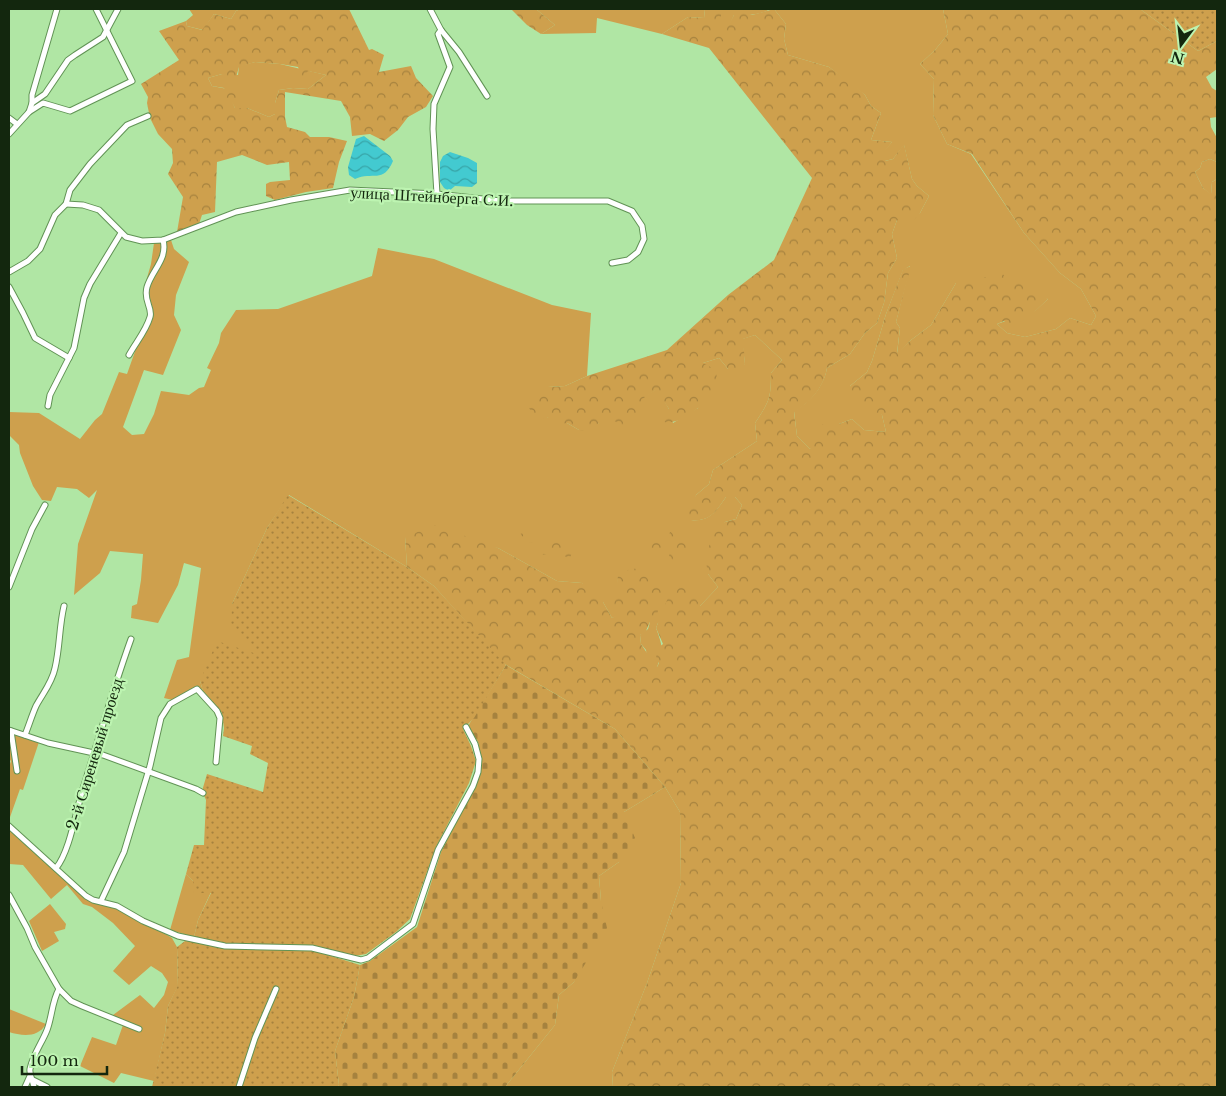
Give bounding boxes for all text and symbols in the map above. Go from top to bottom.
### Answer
north arrow [1156,20,1206,70]
text: N [1169,47,1186,68]
street label: улица Штейнберга С.И. [350,182,514,210]
street label: 2-й Сиреневый проезд [61,675,127,833]
scale bar [22,1044,108,1076]
text: 100 m [30,1051,79,1070]

